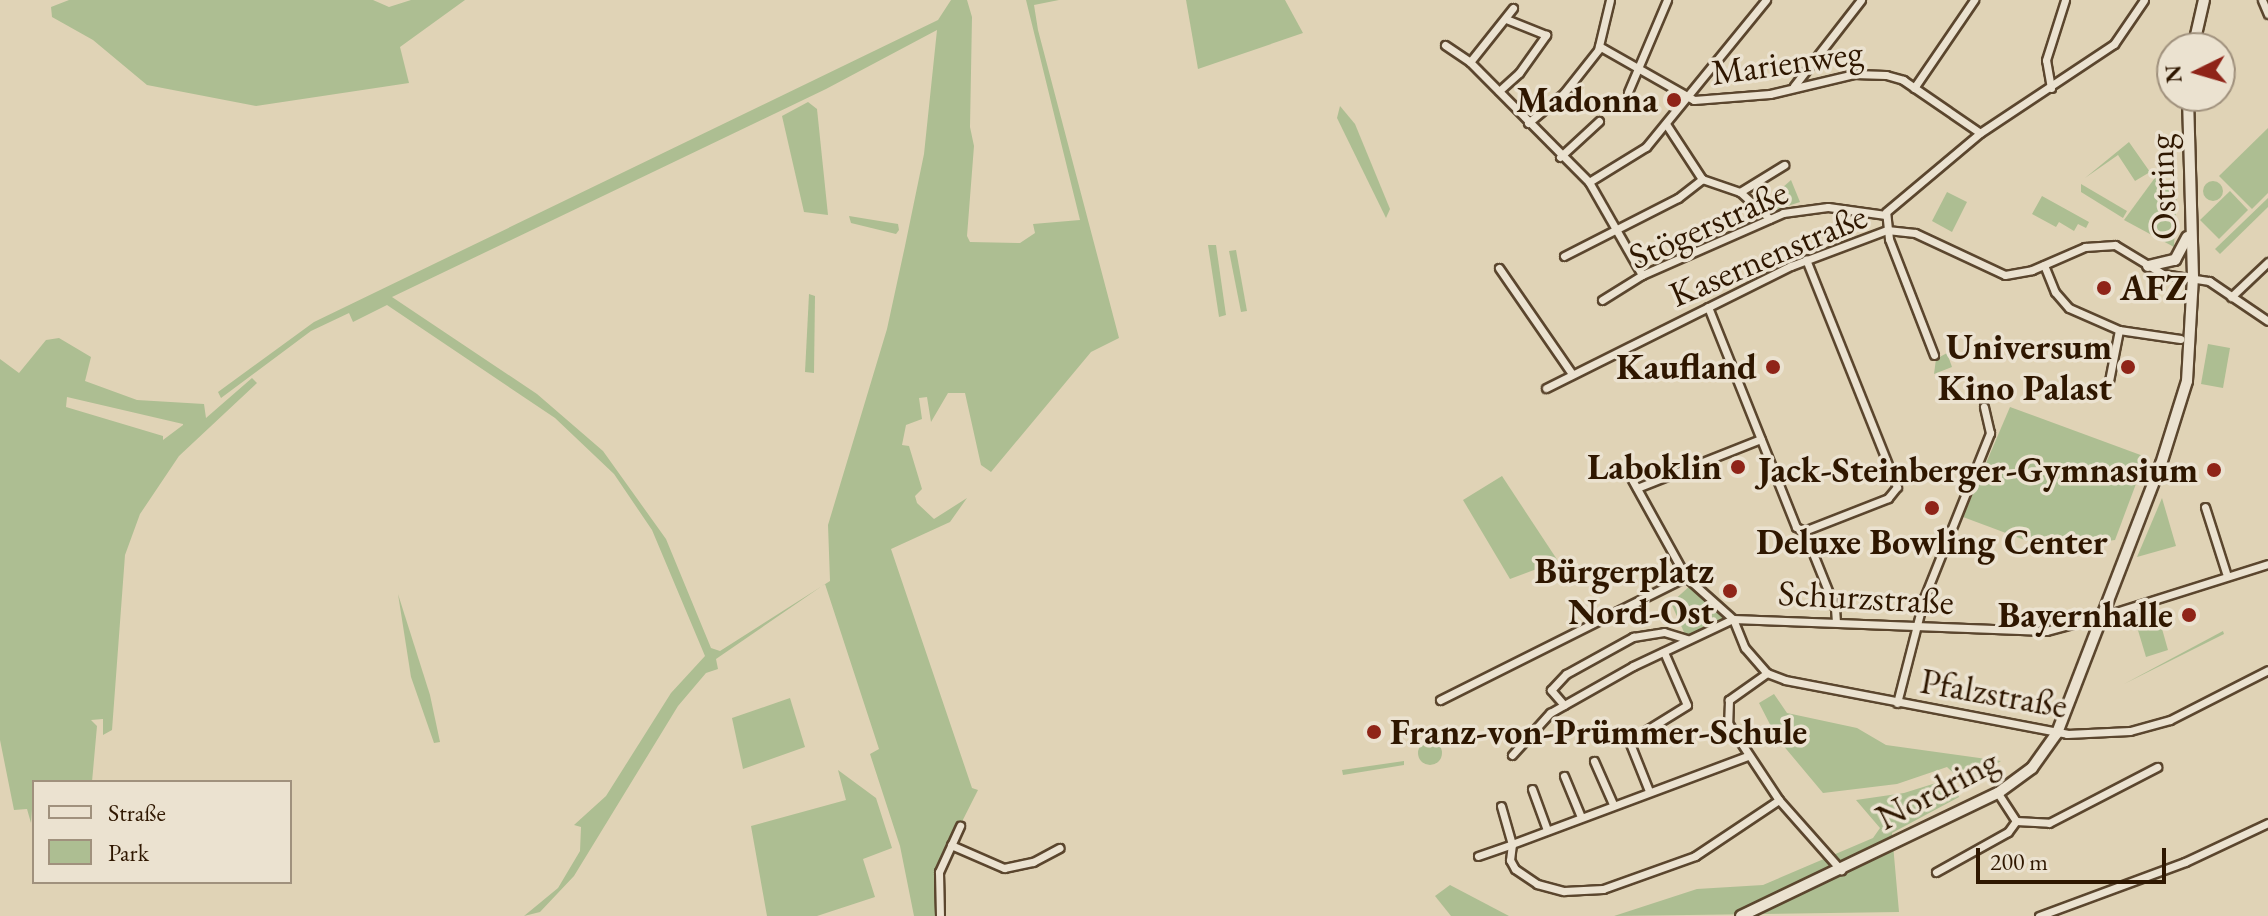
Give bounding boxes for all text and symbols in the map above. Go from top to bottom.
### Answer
street label: Marienweg [1708,30,1866,94]
north arrow [2156,32,2236,112]
text: N [2158,64,2189,84]
place label: Madonna [1516,78,1658,122]
marker: Madonna [1665,91,1683,109]
street label: Ostring [2139,133,2185,241]
street label: Stögerstraße [1622,170,1794,278]
street label: Kasernenstraße [1663,194,1873,316]
place label: AFZ [2120,266,2187,310]
marker: AFZ [2095,279,2113,297]
place label: Universum Kino Palast [1938,324,2112,409]
place label: Kaufland [1616,345,1757,389]
marker: Kaufland [1764,358,1782,376]
marker: Universum Kino Palast [2119,358,2137,376]
place label: Laboklin [1587,445,1722,489]
place label: Jack-Steinberger-Gymnasium [1758,448,2198,492]
marker: Laboklin [1729,458,1747,476]
marker: Jack-Steinberger-Gymnasium [2205,461,2223,479]
marker: Deluxe Bowling Center [1923,499,1941,517]
place label: Deluxe Bowling Center [1756,520,2108,564]
place label: Bürgerplatz Nord-Ost [1535,548,1714,633]
street label: Schurzstraße [1777,571,1955,623]
marker: Bürgerplatz Nord-Ost [1721,582,1739,600]
place label: Bayernhalle [1998,593,2173,637]
marker: Bayernhalle [2180,606,2198,624]
street label: Pfalzstraße [1917,659,2071,727]
place label: Franz-von-Prümmer-Schule [1390,710,1807,754]
marker: Franz-von-Prümmer-Schule [1365,723,1383,741]
street label: Nordring [1869,739,2005,839]
legend [32,780,292,884]
text: Straße [108,797,166,828]
scale bar [1980,832,2170,882]
text: Park [108,837,149,868]
text: 200 m [1990,846,2048,877]

